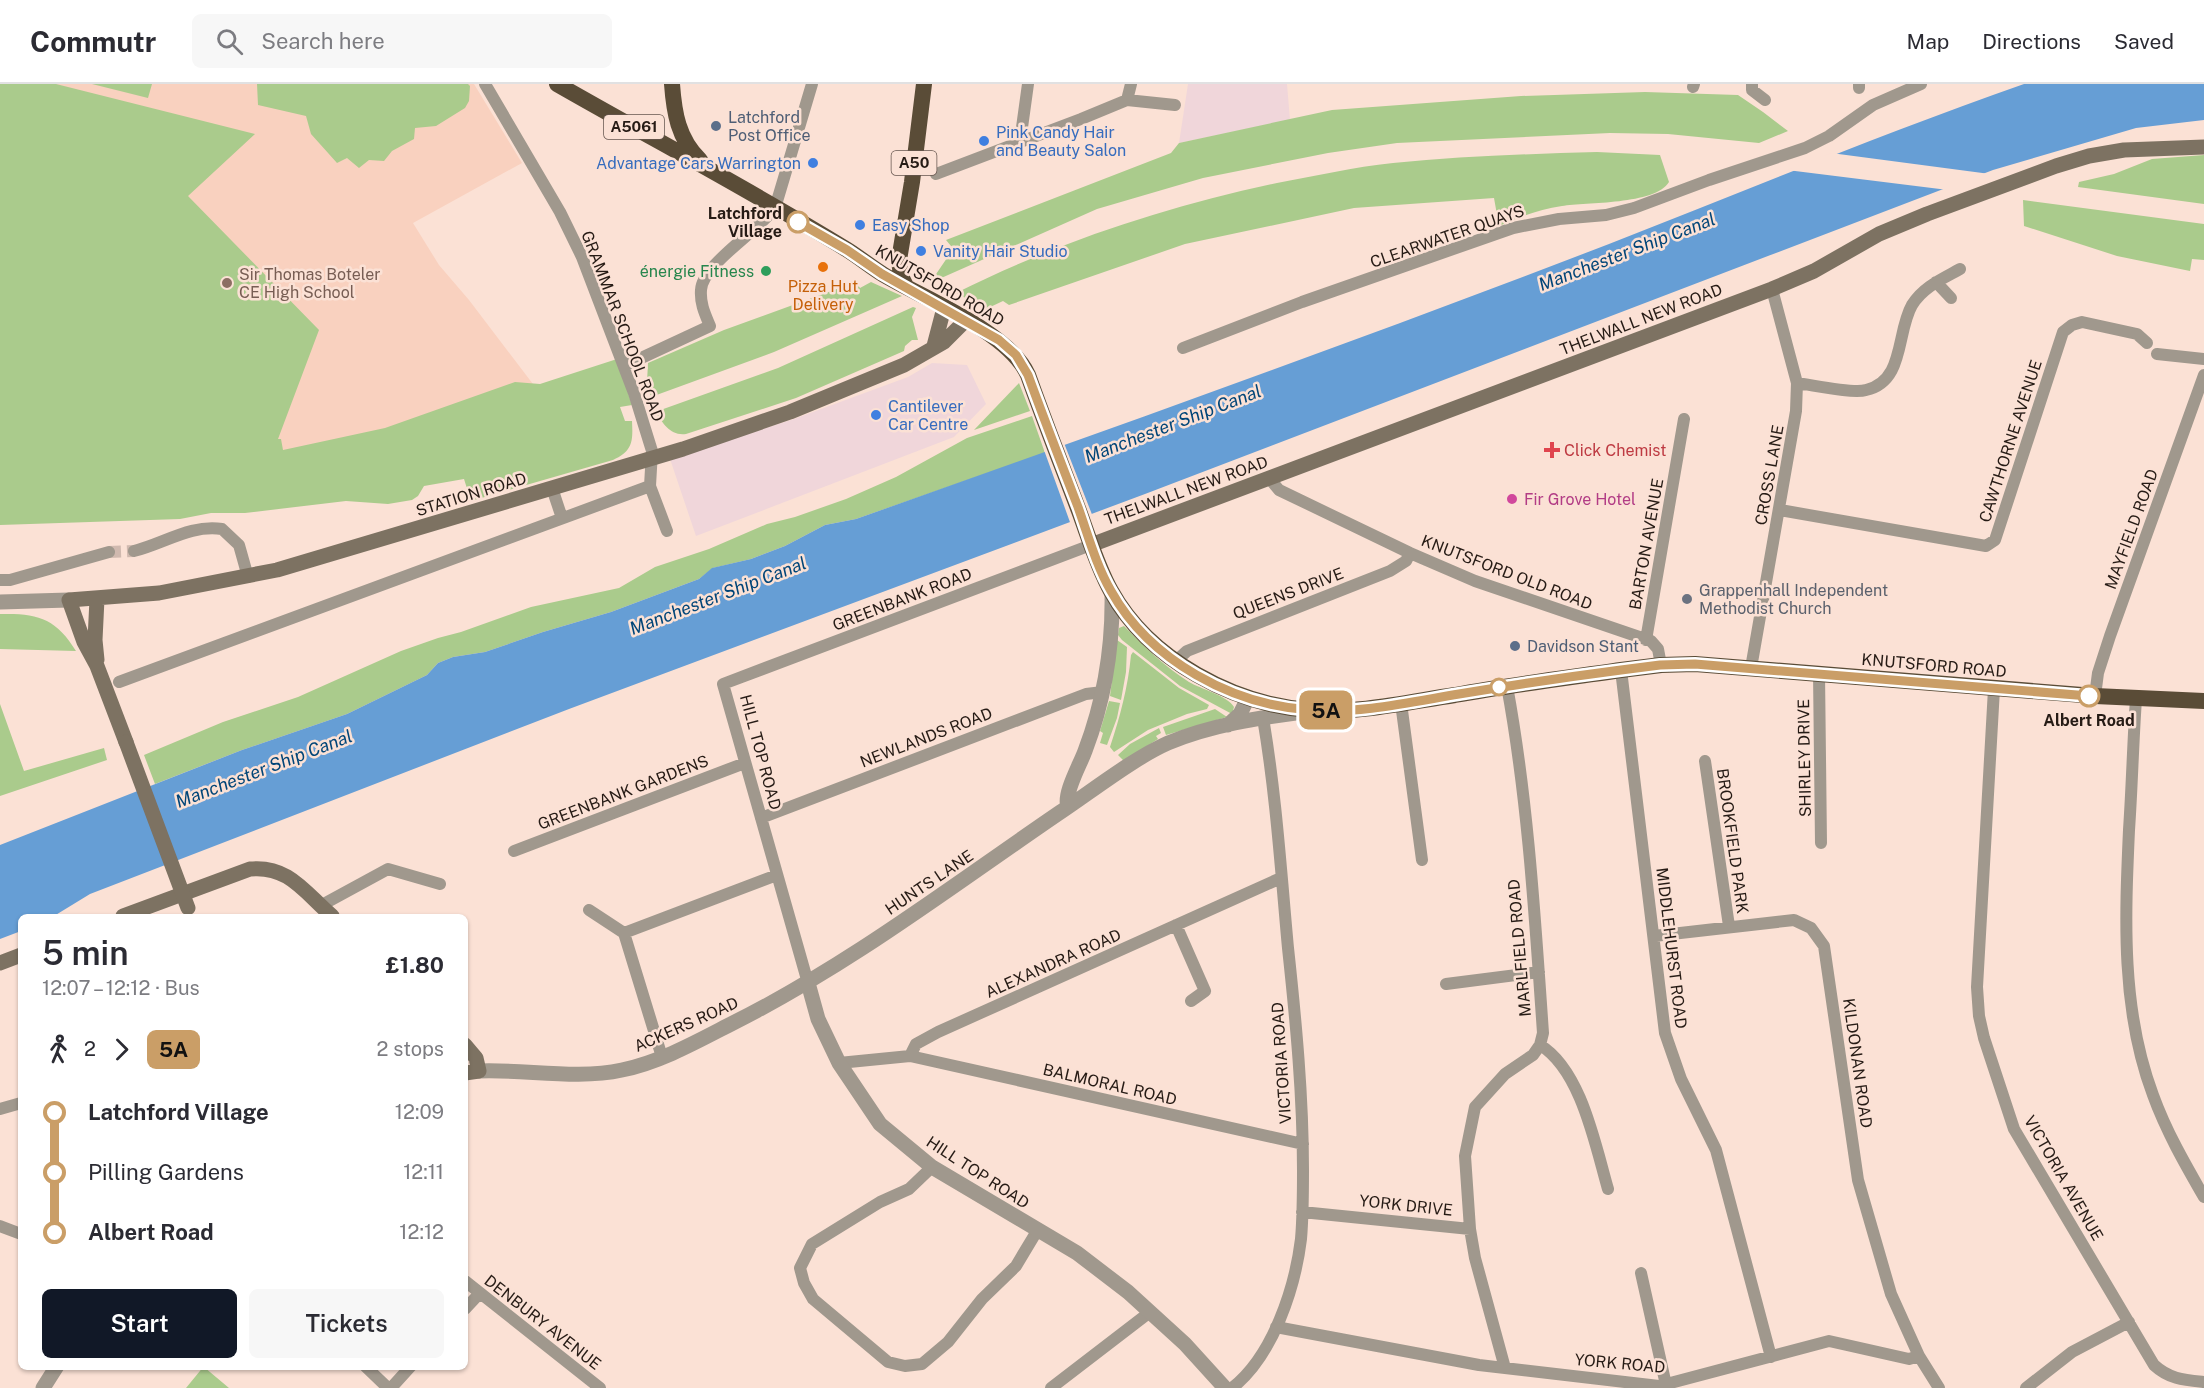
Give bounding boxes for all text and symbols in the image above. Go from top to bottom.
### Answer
search box [192,14,612,68]
text: Commutr [30,25,156,58]
icon: search [213,25,246,58]
text: Search here [261,28,385,54]
text: Map [1907,29,1949,54]
text: Directions [1982,29,2081,54]
text: Saved [2114,29,2174,54]
place label: Latchford Post Office [728,108,811,145]
road number: A5061 [604,115,664,139]
marker: Latchford Post Office [709,119,723,133]
place label: Pink Candy Hair and Beauty Salon [996,123,1126,160]
marker: Pink Candy Hair and Beauty Salon [977,134,991,148]
road number: A50 [892,151,936,175]
place label: Advantage Cars Warrington [596,154,801,173]
marker: Advantage Cars Warrington [806,156,820,170]
street label: CLEARWATER QUAYS [1368,201,1527,272]
place label: Latchford Village [708,204,782,241]
water label: Manchester Ship Canal [1535,208,1718,295]
marker: Latchford Village [787,211,809,233]
place label: Easy Shop [872,216,950,235]
marker: Easy Shop [853,218,867,232]
street label: GRAMMAR SCHOOL ROAD [577,228,668,424]
street label: KNUTSFORD ROAD [872,241,1008,330]
place label: Vanity Hair Studio [933,242,1067,261]
marker: Vanity Hair Studio [914,244,928,258]
marker: Pizza Hut Delivery [816,260,830,274]
place label: énergie Fitness [640,262,754,281]
marker: énergie Fitness [759,264,773,278]
place label: Sir Thomas Boteler CE High School [239,265,381,302]
marker: Sir Thomas Boteler CE High School [220,276,234,290]
place label: Pizza Hut Delivery [788,277,858,314]
street label: THELWALL NEW ROAD [1557,280,1725,359]
street label: CAWTHORNE AVENUE [1975,357,2046,525]
water label: Manchester Ship Canal [1081,380,1264,467]
place label: Cantilever Car Centre [888,397,968,434]
marker: Cantilever Car Centre [869,408,883,422]
street label: CROSS LANE [1751,423,1788,527]
place label: Click Chemist [1564,441,1666,460]
marker: Click Chemist [1545,443,1559,457]
street label: THELWALL NEW ROAD [1102,452,1271,529]
street label: MAYFIELD ROAD [2101,466,2162,592]
street label: STATION ROAD [414,469,529,520]
street label: BARTON AVENUE [1626,477,1667,611]
place label: Fir Grove Hotel [1524,490,1636,509]
marker: Fir Grove Hotel [1505,492,1519,506]
street label: KNUTSFORD OLD ROAD [1419,531,1595,614]
water label: Manchester Ship Canal [626,552,809,639]
street label: GREENBANK ROAD [830,564,975,635]
street label: QUEENS DRIVE [1230,564,1346,623]
place label: Grappenhall Independent Methodist Church [1699,581,1888,618]
marker: Grappenhall Independent Methodist Church [1680,592,1694,606]
place label: Davidson Stant [1527,637,1639,656]
marker: Davidson Stant [1508,639,1522,653]
street label: KNUTSFORD ROAD [1861,650,2007,681]
unlabelled marker [1490,678,1508,696]
marker: Albert Road [2078,685,2100,707]
line badge: 5A [1299,690,1353,730]
street label: HILL TOP ROAD [736,692,785,812]
text: 5A [1311,698,1341,723]
street label: SHIRLEY DRIVE [1794,699,1815,817]
street label: NEWLANDS ROAD [857,703,995,771]
place label: Albert Road [2043,711,2135,730]
water label: Manchester Ship Canal [172,725,355,812]
street label: GREENBANK GARDENS [535,751,711,834]
street label: BROOKFIELD PARK [1713,767,1752,915]
street label: HUNTS LANE [882,846,977,919]
street label: MIDDLEHURST ROAD [1652,866,1691,1030]
street label: MARLFIELD ROAD [1504,878,1535,1018]
street label: ALEXANDRA ROAD [982,925,1124,1002]
text: 5 min [42,934,129,972]
text: £1.80 [386,952,444,978]
text: 12:07 – 12:12 · Bus [42,976,200,1000]
street label: ACKERS ROAD [631,993,741,1056]
street label: KILDONAN ROAD [1839,997,1876,1129]
street label: VICTORIA ROAD [1268,1001,1295,1125]
icon: walk [42,1033,75,1066]
icon: forward [105,1033,138,1066]
text: 2 [84,1037,96,1061]
text: 5A [159,1037,188,1062]
text: 2 stops [377,1037,444,1061]
street label: BALMORAL ROAD [1041,1060,1179,1109]
text: Latchford Village [88,1099,269,1125]
text: 12:09 [395,1100,444,1124]
street label: VICTORIA AVENUE [2020,1112,2107,1244]
street label: HILL TOP ROAD [923,1132,1033,1213]
text: Pilling Gardens [88,1159,244,1185]
text: 12:11 [403,1160,444,1184]
street label: YORK DRIVE [1358,1191,1454,1220]
text: Albert Road [88,1219,214,1245]
text: 12:12 [399,1220,444,1244]
street label: DENBURY AVENUE [481,1271,605,1374]
button: Start [42,1289,237,1358]
button: Tickets [249,1289,444,1358]
street label: YORK ROAD [1574,1350,1666,1377]

